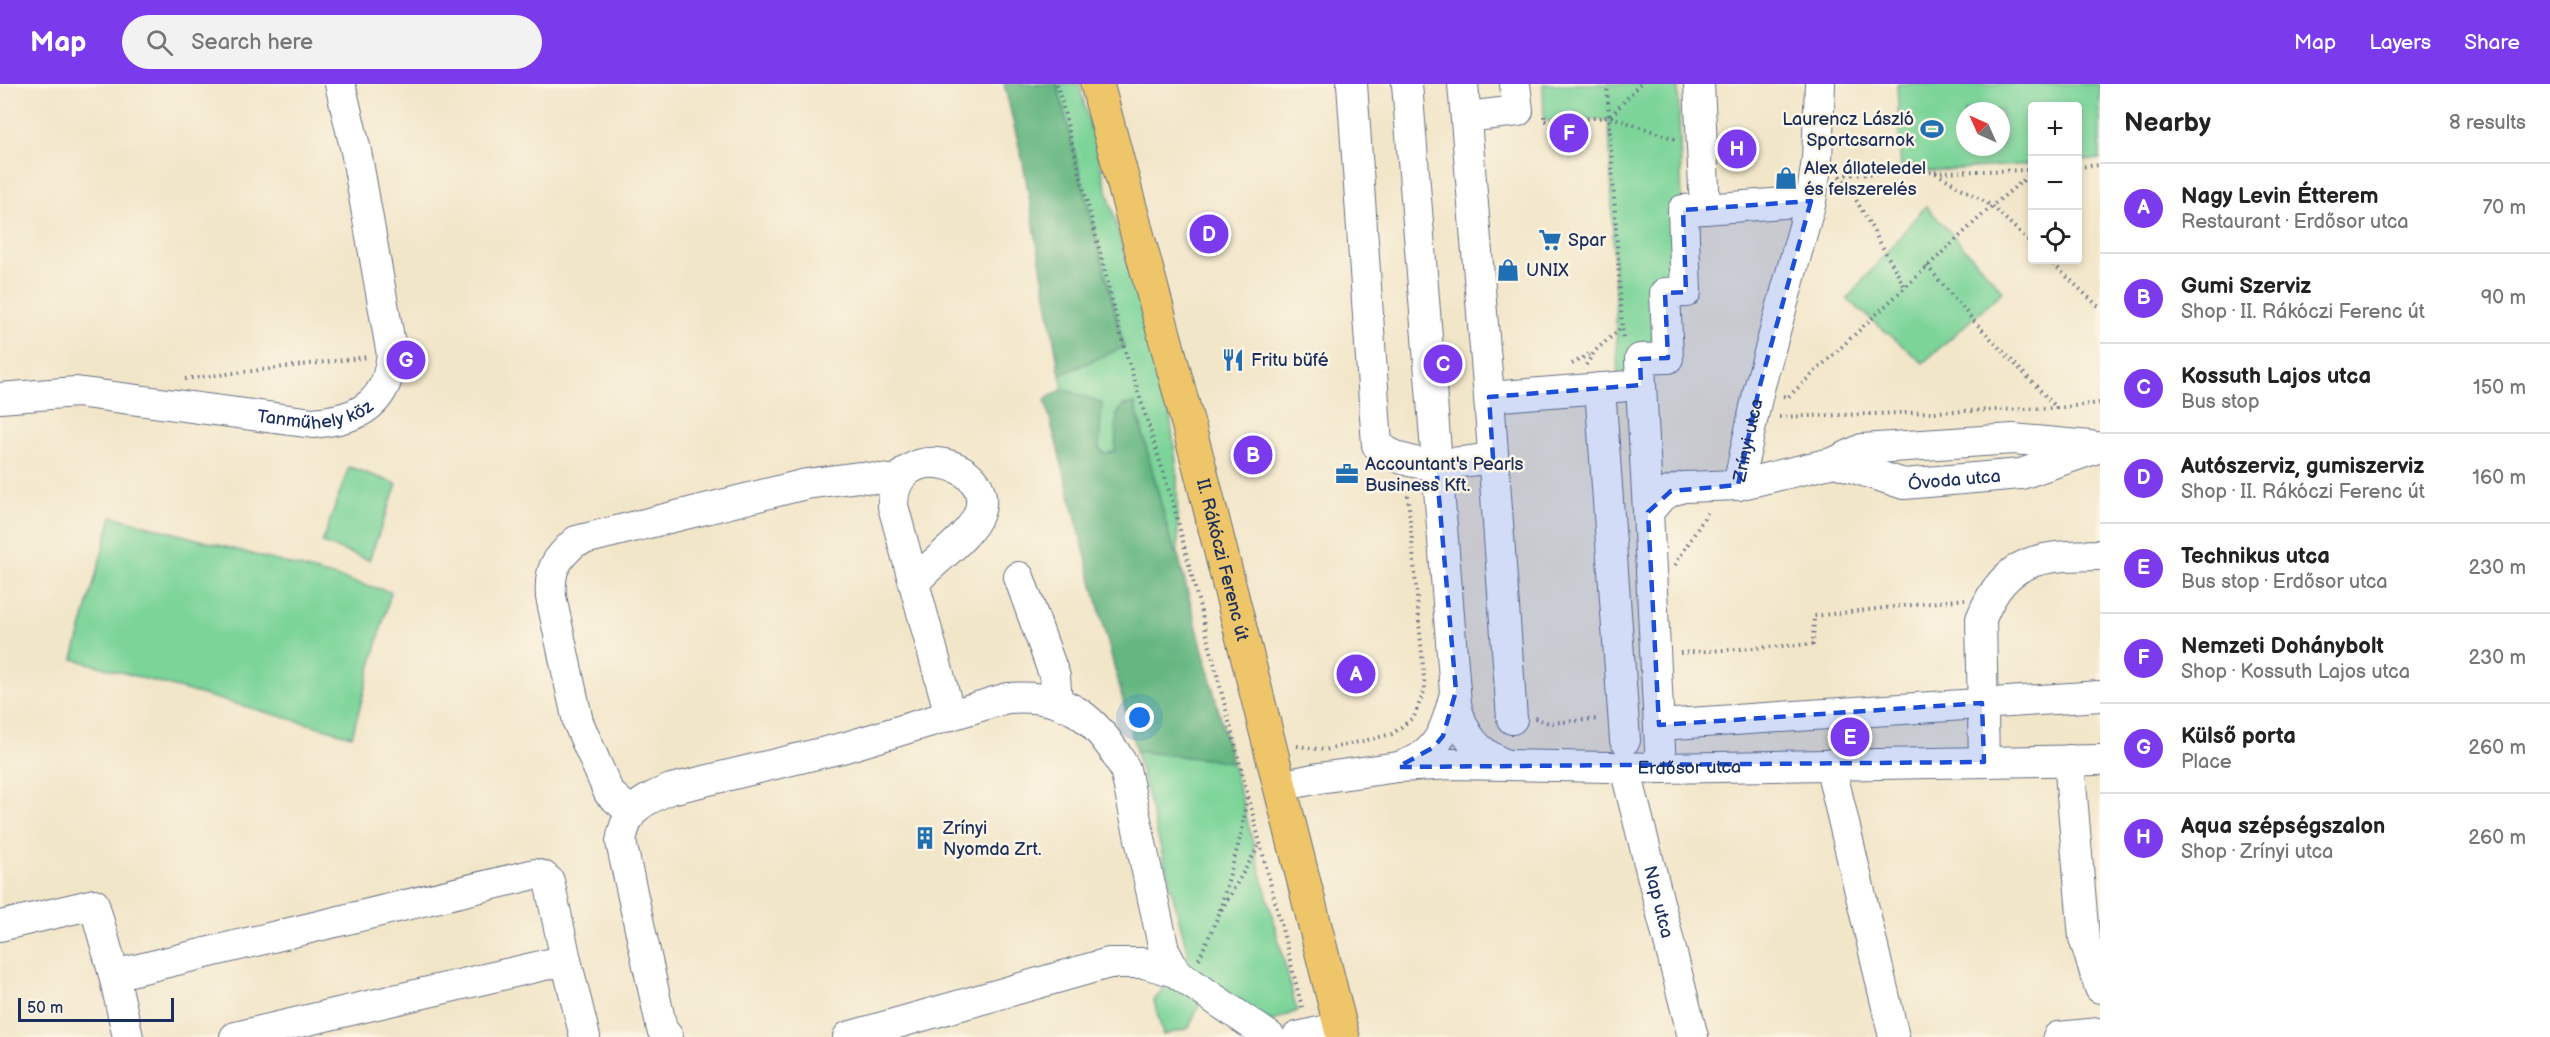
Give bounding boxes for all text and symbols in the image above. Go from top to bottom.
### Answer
search box [122,15,542,69]
text: Map [30,26,86,59]
icon: search [143,26,176,59]
text: Search here [191,29,313,56]
text: Map [2294,30,2336,55]
text: Layers [2369,30,2431,55]
text: Share [2464,30,2520,55]
north arrow [1956,102,2010,156]
map controls [2028,102,2082,264]
button: + [2028,102,2082,156]
text: Nearby [2124,108,2211,139]
place label: Laurencz László Sportcsarnok [1782,109,1914,151]
pin: F [1550,110,1588,156]
text: 8 results [2449,111,2526,135]
sports icon: Laurencz László Sportcsarnok [1919,116,1945,142]
pin: H [1718,126,1756,172]
button: − [2028,156,2082,210]
place label: Alex állateledel és felszerelés [1804,158,1926,200]
shop icon: Alex állateledel és felszerelés [1773,165,1799,191]
text: Nagy Levin Étterem [2181,183,2378,210]
text: A [2137,196,2150,220]
text: 70 m [2482,196,2526,220]
button: locate [2028,210,2082,264]
text: Restaurant · Erdősor utca [2181,210,2409,234]
pin: D [1190,212,1228,256]
supermarket icon: Spar [1537,227,1563,253]
place label: Spar [1568,230,1607,251]
shop icon: UNIX [1495,257,1521,283]
place label: UNIX [1526,260,1569,281]
text: Gumi Szerviz [2181,273,2311,300]
text: B [2136,286,2151,310]
text: 90 m [2481,286,2526,310]
text: Shop · II. Rákóczi Ferenc út [2181,300,2425,324]
pin: G [386,338,426,382]
pin: C [1424,342,1462,386]
restaurant icon: Fritu büfé [1220,347,1246,373]
place label: Fritu büfé [1251,350,1329,371]
text: Kossuth Lajos utca [2181,363,2371,390]
text: C [2136,376,2151,400]
text: 150 m [2473,376,2526,400]
text: Bus stop [2181,390,2260,414]
street label: Tanműhely köz [256,396,378,434]
street label: Zrínyi utca [1729,397,1768,484]
pin: B [1234,432,1272,478]
text: Autószerviz, gumiszerviz [2181,453,2424,480]
place label: Accountant's Pearls Business Kft. [1365,454,1523,496]
office icon: Accountant's Pearls Business Kft. [1334,461,1360,487]
street label: Óvoda utca [1907,466,2001,495]
text: D [2137,466,2150,490]
text: 160 m [2472,466,2526,490]
street label: II. Rákóczi Ferenc út [1192,477,1253,643]
text: Shop · II. Rákóczi Ferenc út [2181,480,2425,504]
text: Technikus utca [2181,543,2330,570]
text: E [2137,556,2150,580]
text: 230 m [2469,556,2526,580]
text: Bus stop · Erdősor utca [2181,570,2388,594]
text: Nemzeti Dohánybolt [2181,633,2384,660]
text: F [2137,646,2150,670]
text: 230 m [2469,646,2526,670]
pin: A [1336,652,1376,696]
text: Shop · Kossuth Lajos utca [2181,660,2410,684]
your location [1125,703,1154,732]
pin: E [1830,714,1870,760]
text: Külső porta [2181,723,2296,750]
text: G [2136,736,2151,760]
text: 260 m [2468,736,2526,760]
text: Place [2181,750,2232,774]
street label: Erdősor utca [1637,757,1741,779]
text: Aqua szépségszalon [2181,813,2385,840]
place label: Zrínyi Nyomda Zrt. [942,818,1041,860]
building icon: Zrínyi Nyomda Zrt. [912,825,938,851]
text: H [2136,826,2151,850]
text: 260 m [2468,826,2526,850]
text: Shop · Zrínyi utca [2181,840,2333,864]
street label: Nap utca [1639,864,1678,940]
scale bar [18,995,174,1022]
text: 50 m [27,999,63,1018]

